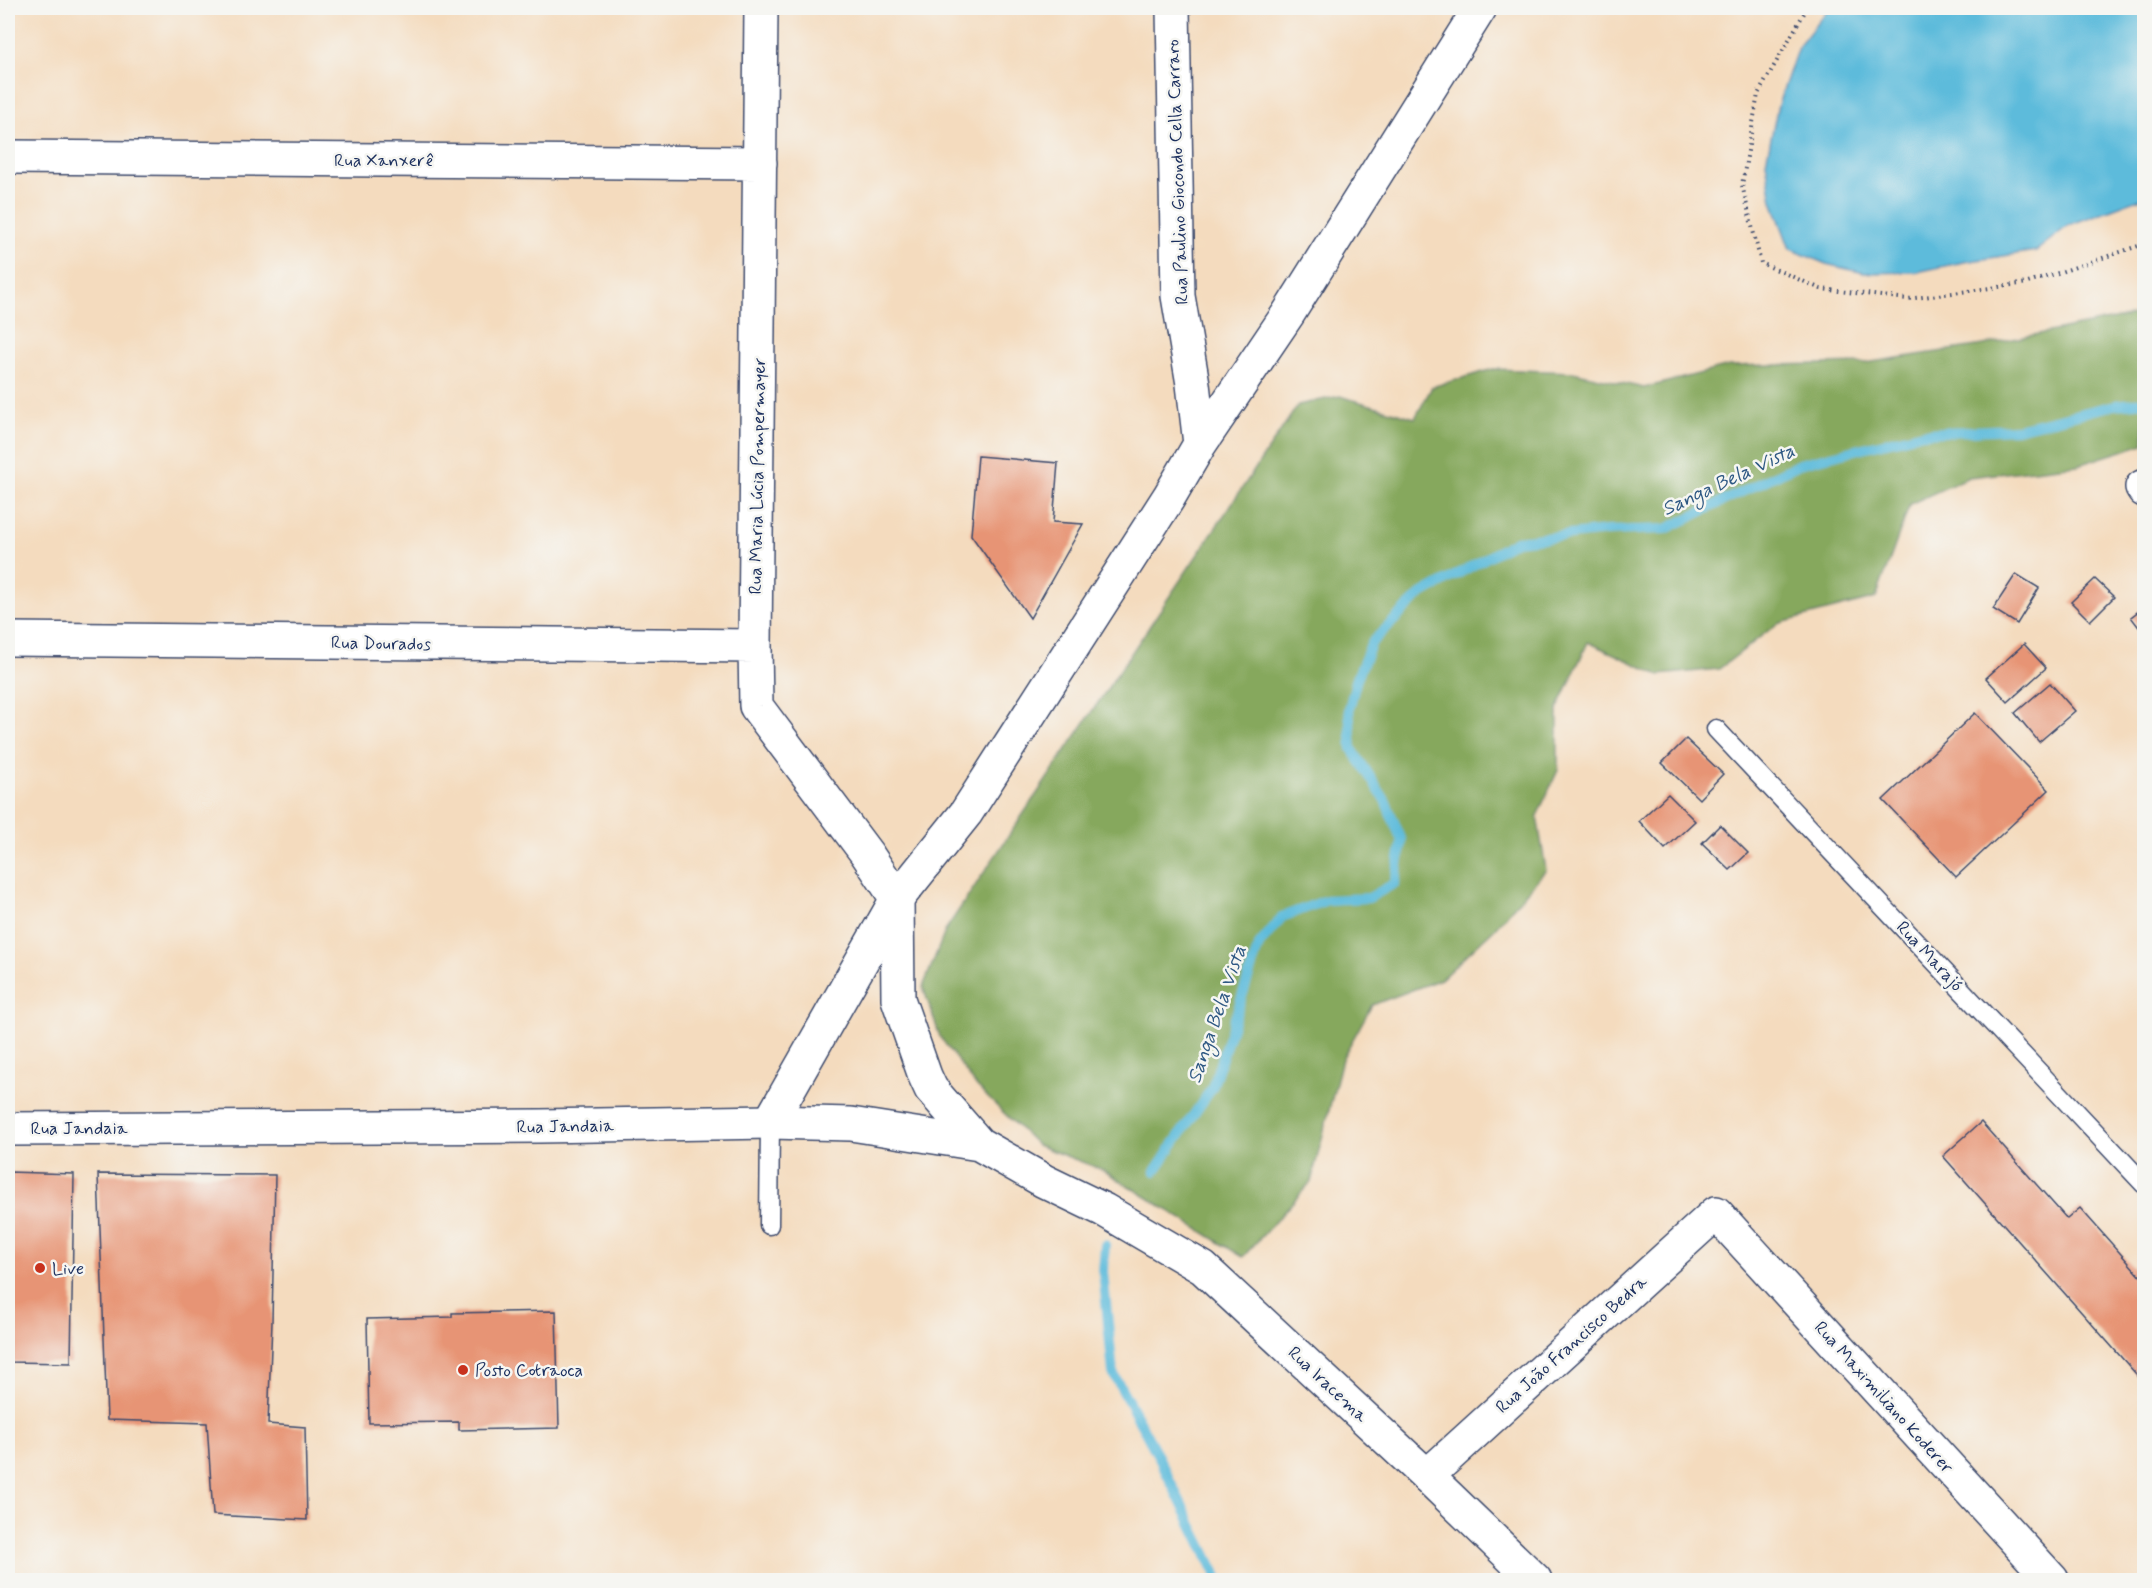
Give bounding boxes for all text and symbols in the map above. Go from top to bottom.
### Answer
street label: Rua Paulino Giocondo Cella Carraro [1161,39,1195,305]
street label: Rua Xanxerê [334,149,434,173]
street label: Rua Maria Lúcia Pompermayer [744,357,772,595]
water label: Sanga Bela Vista [1658,438,1800,525]
street label: Rua Dourados [331,631,431,657]
street label: Rua Marajó [1890,916,1968,997]
water label: Sanga Bela Vista [1181,942,1255,1087]
street label: Rua Jandaia [516,1114,614,1140]
street label: Rua Jandaia [30,1117,128,1141]
place label: Live [52,1257,84,1281]
marker: Live [33,1261,47,1275]
street label: Rua João Francisco Bedra [1491,1270,1653,1419]
street label: Rua Maximiliano Koderer [1808,1316,1959,1479]
street label: Rua Iracema [1282,1341,1373,1428]
place label: Posto Cotraoca [475,1359,583,1383]
marker: Posto Cotraoca [456,1363,470,1377]

